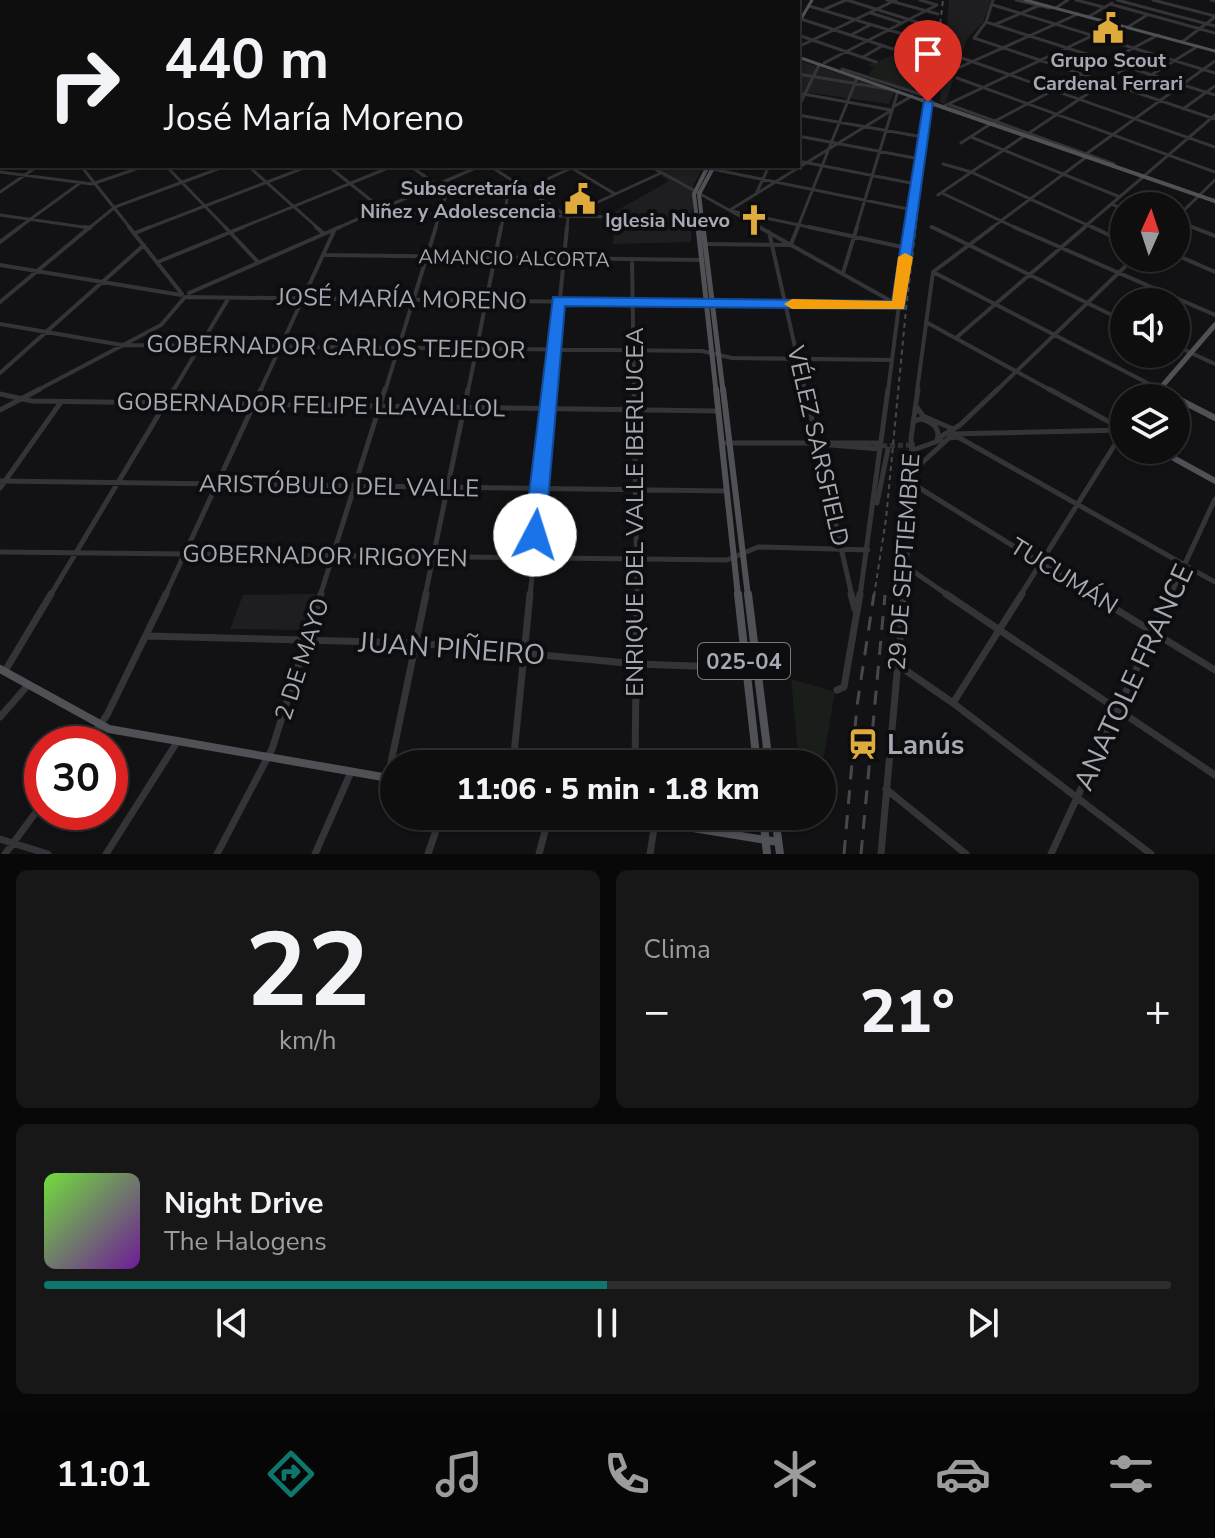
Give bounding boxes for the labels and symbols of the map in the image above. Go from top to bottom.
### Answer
public building icon: Grupo Scout Cardenal Ferrari [1091,11,1125,45]
pin [894,20,962,102]
place label: Grupo Scout Cardenal Ferrari [1033,47,1183,97]
place label: Subsecretaría de Niñez y Adolescencia [360,175,556,225]
public building icon: Subsecretaría de Niñez y Adolescencia [563,182,597,216]
north arrow [1110,192,1190,272]
church icon: Iglesia Nuevo [737,203,771,237]
place label: Iglesia Nuevo [605,207,730,234]
street label: AMANCIO ALCORTA [418,243,610,274]
street label: JOSÉ MARÍA MORENO [276,281,527,317]
street label: ENRIQUE DEL VALLE IBERLUCEA [619,327,651,697]
street label: GOBERNADOR CARLOS TEJEDOR [146,328,526,366]
street label: VÉLEZ SARSFIELD [779,342,857,549]
street label: GOBERNADOR FELIPE LLAVALLOL [116,386,506,424]
street label: 29 DE SEPTIEMBRE [880,452,928,672]
street label: ARISTÓBULO DEL VALLE [199,468,479,504]
position arrow [493,493,577,577]
street label: TUCUMÁN [1004,530,1124,622]
street label: GOBERNADOR IRIGOYEN [182,538,468,574]
street label: ANATOLE FRANCE [1065,558,1203,797]
street label: 2 DE MAYO [267,594,337,724]
street label: JUAN PIÑEIRO [356,623,546,674]
road number: 025-04 [698,643,790,679]
speed limit sign: 30 [24,726,128,830]
place label: Lanús [887,726,964,764]
station icon: Lanús [846,727,880,761]

